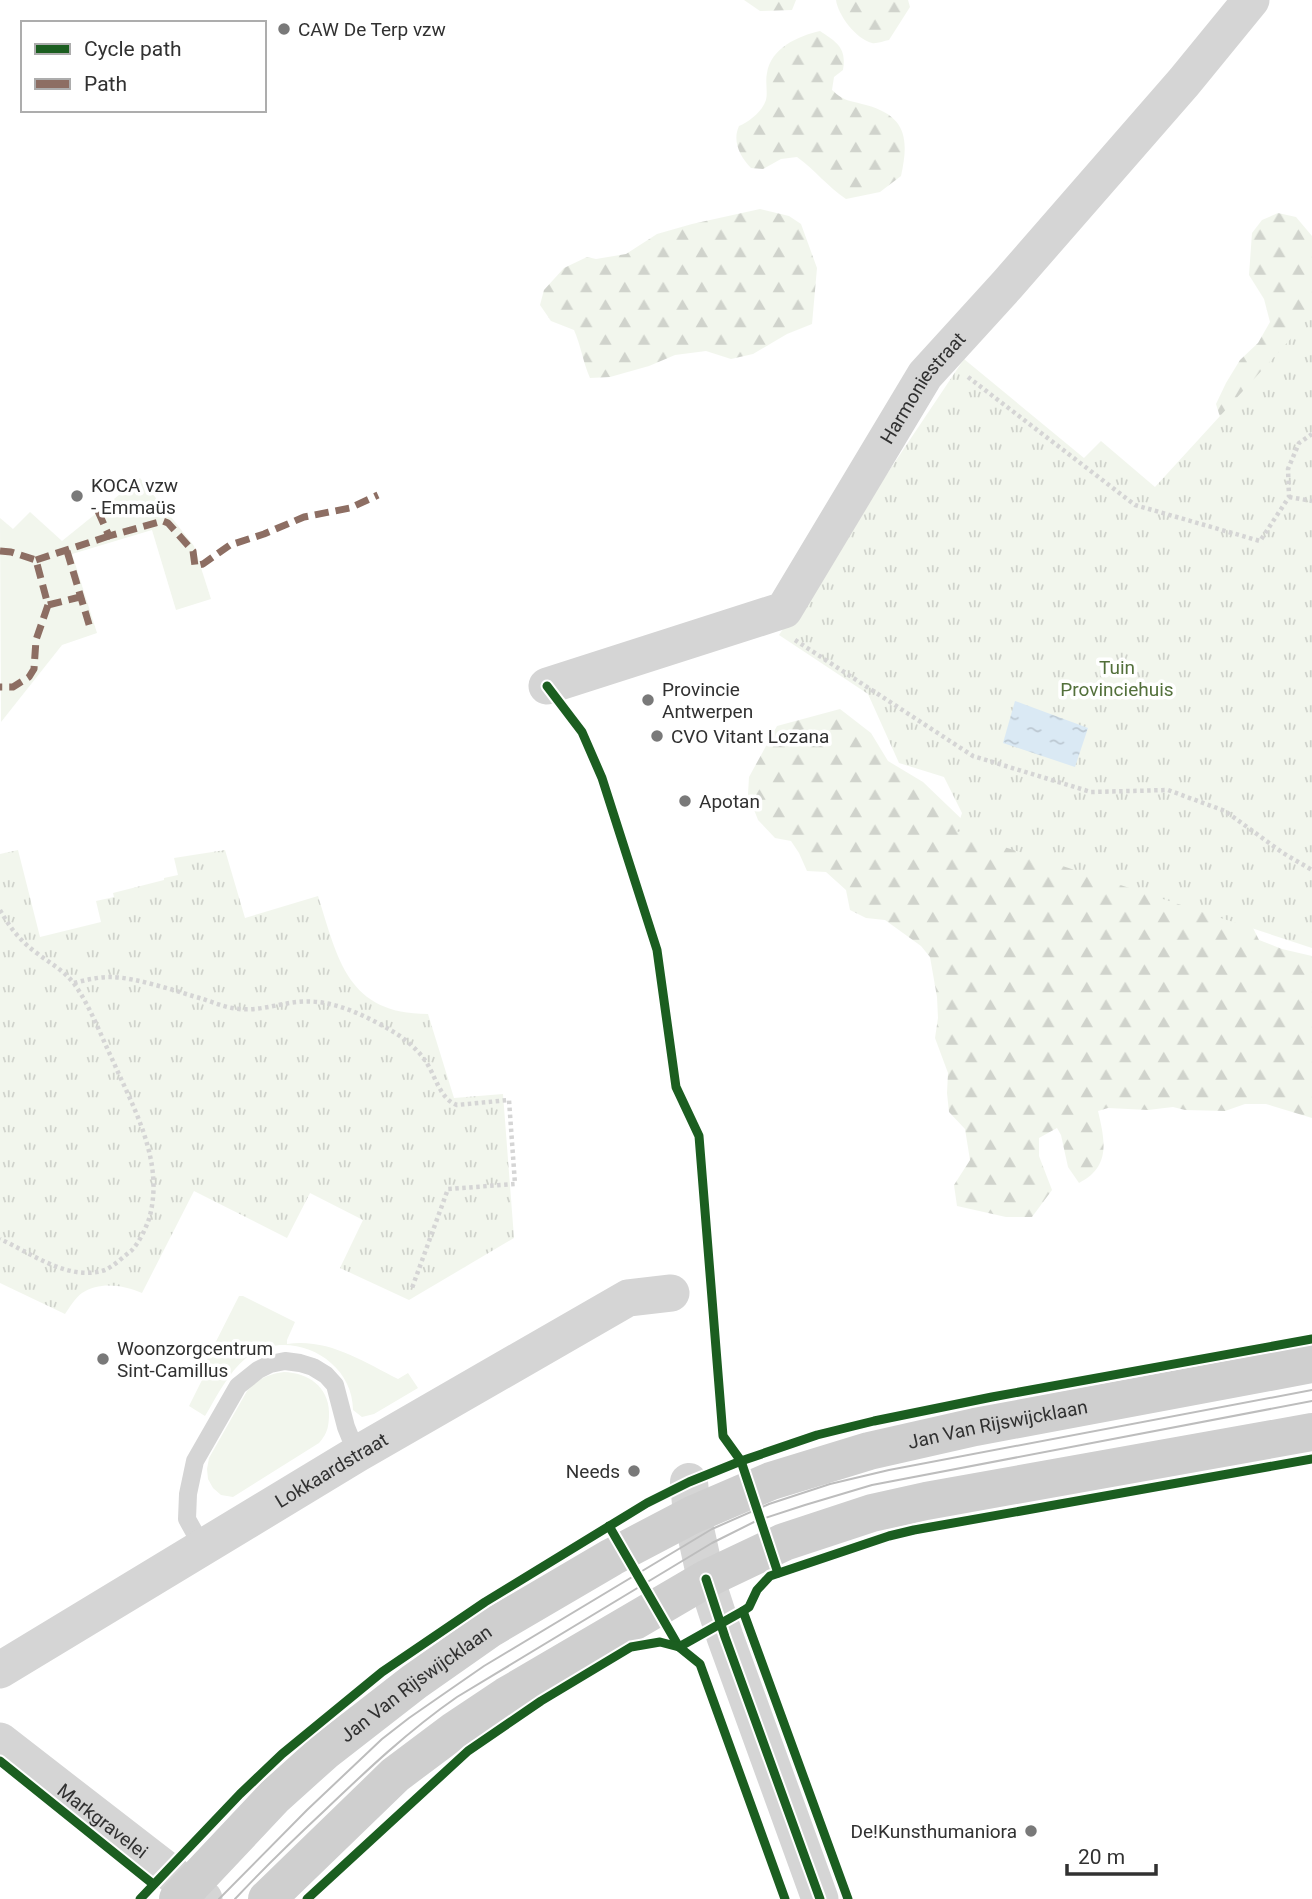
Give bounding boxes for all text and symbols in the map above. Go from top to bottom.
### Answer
place label: CAW De Terp vzw [298,18,446,41]
legend [21,21,266,112]
marker: CAW De Terp vzw [276,21,292,37]
text: Cycle path [84,37,182,61]
text: Path [84,72,127,96]
street label: Harmoniestraat [875,328,970,448]
place label: KOCA vzw - Emmaüs [91,474,178,519]
marker: KOCA vzw - Emmaüs [69,488,85,504]
park label: Tuin Provinciehuis [1060,656,1174,701]
place label: Provincie Antwerpen [662,678,753,723]
marker: Provincie Antwerpen [640,692,656,708]
place label: CVO Vitant Lozana [671,725,829,748]
marker: CVO Vitant Lozana [649,728,665,744]
place label: Apotan [699,790,760,813]
marker: Apotan [677,793,693,809]
place label: Woonzorgcentrum Sint-Camillus [117,1337,273,1382]
marker: Woonzorgcentrum Sint-Camillus [95,1351,111,1367]
street label: Jan Van Rijswijcklaan [906,1395,1089,1454]
street label: Lokkaardstraat [271,1428,392,1513]
place label: Needs [566,1460,620,1483]
marker: Needs [626,1463,642,1479]
street label: Jan Van Rijswijcklaan [336,1620,496,1747]
street label: Markgravelei [53,1779,152,1863]
place label: De!Kunsthumaniora [851,1820,1017,1843]
marker: De!Kunsthumaniora [1023,1823,1039,1839]
scale bar [1067,1832,1156,1876]
text: 20 m [1078,1845,1125,1869]

